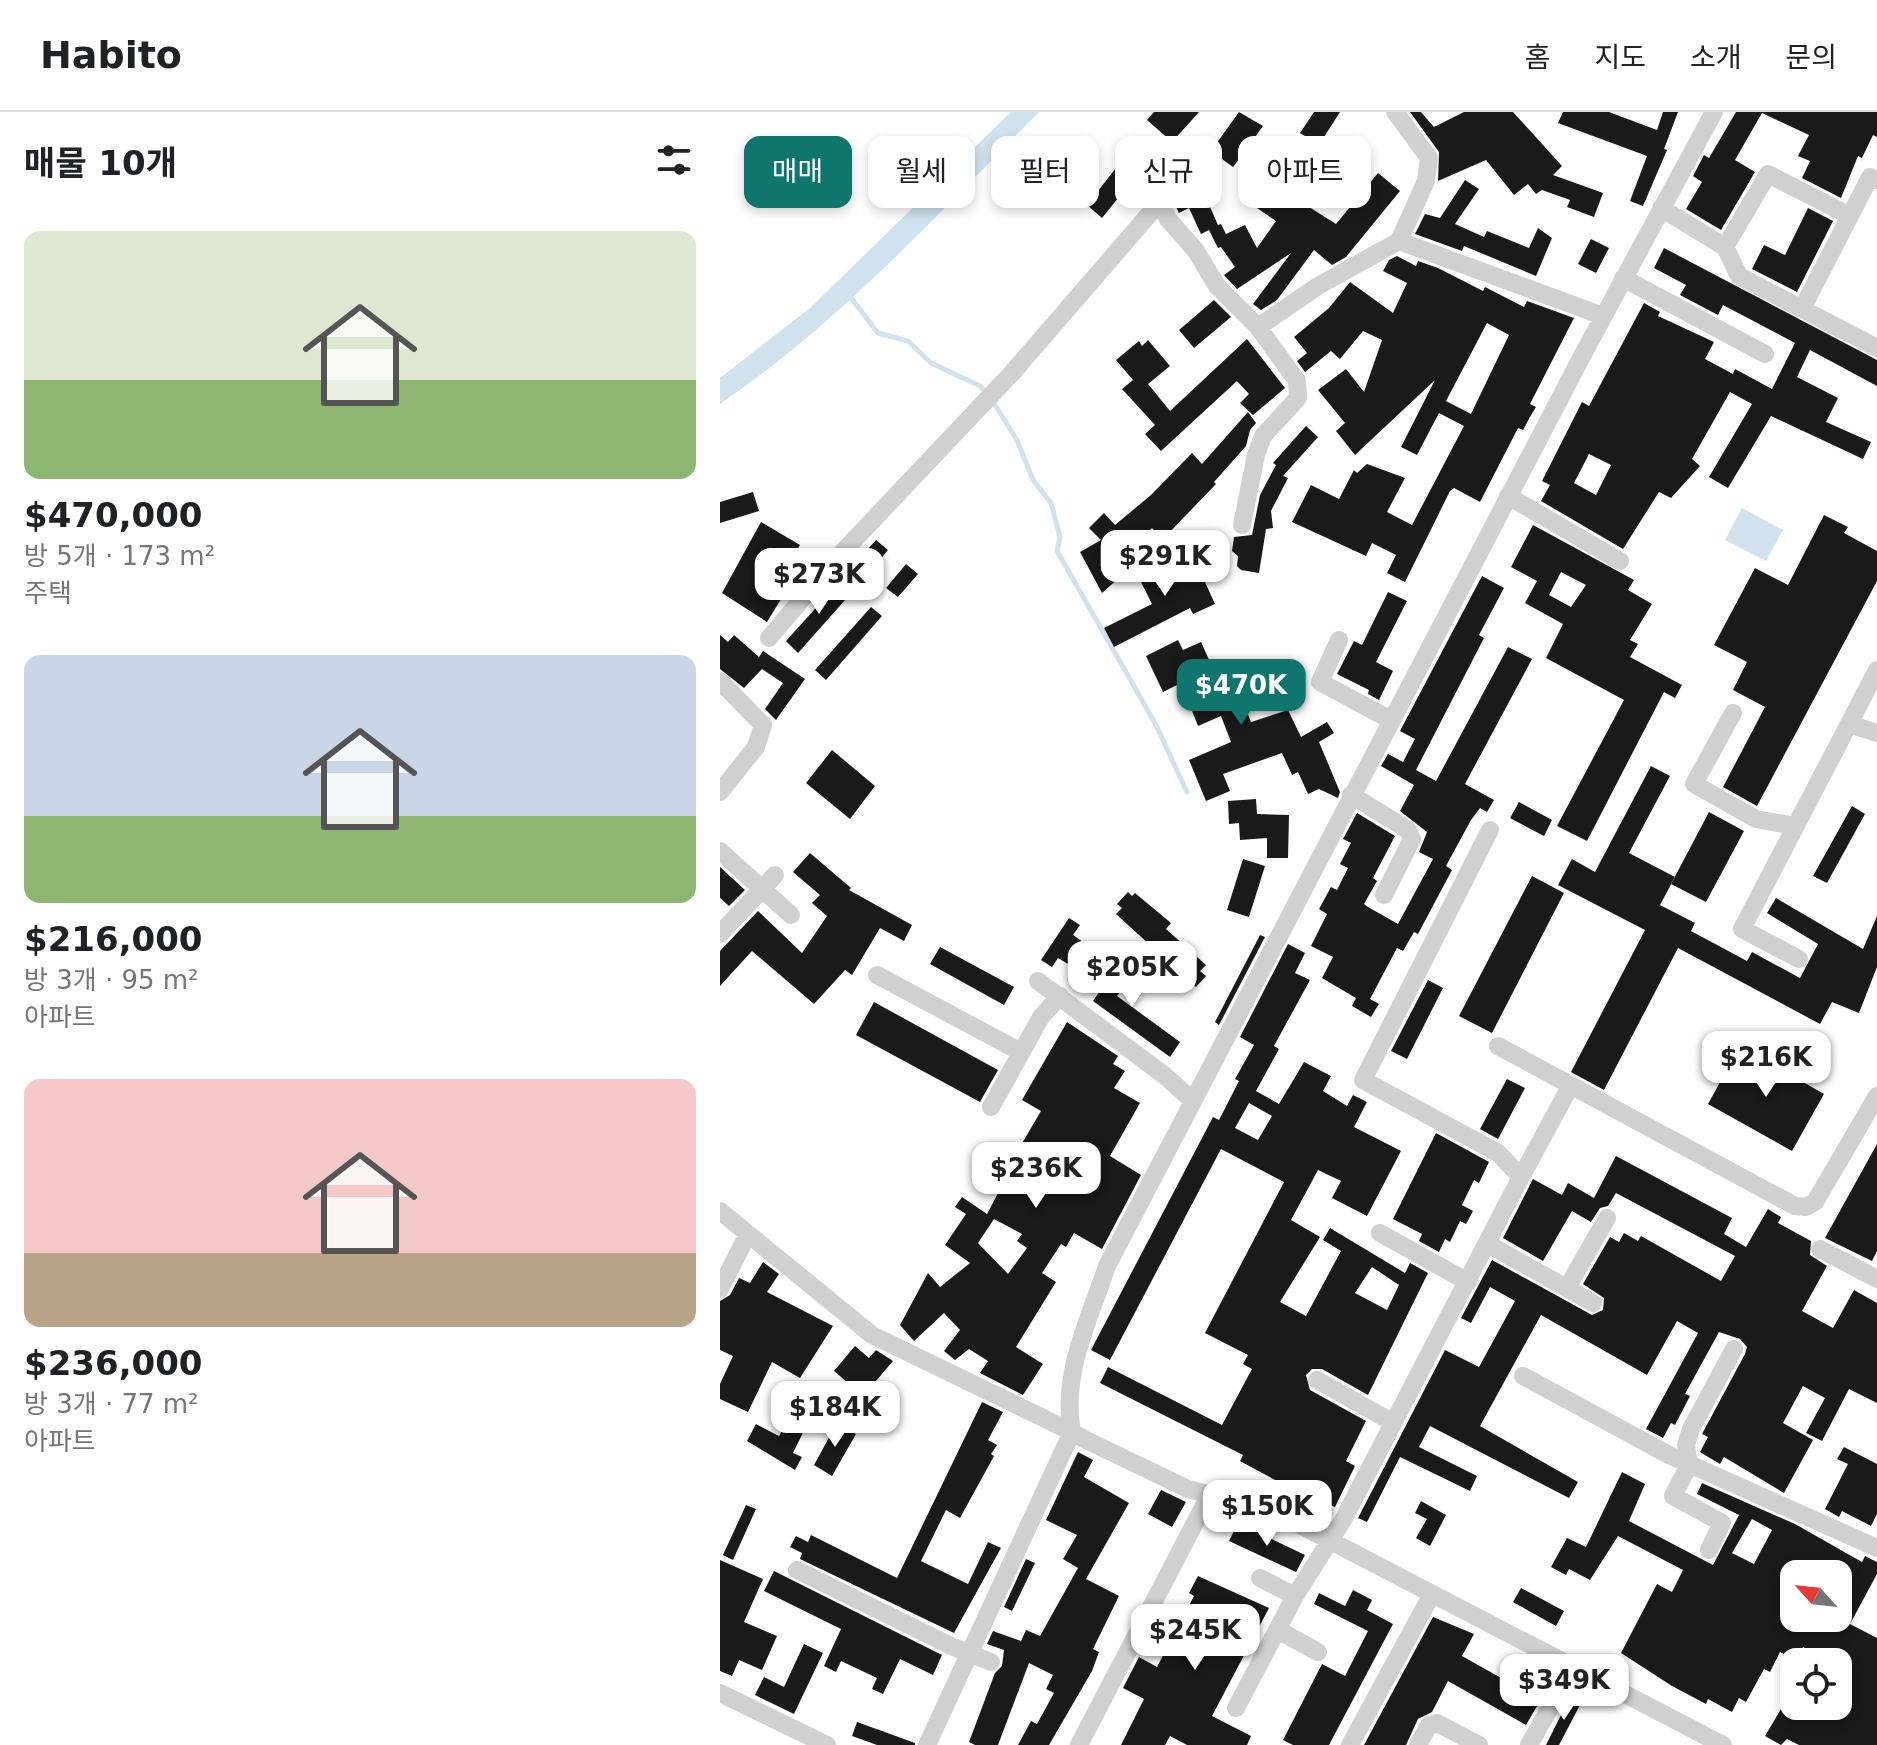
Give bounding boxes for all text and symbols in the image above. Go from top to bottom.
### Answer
text: Habito [40,33,182,77]
text: 홈 [1525,41,1550,74]
text: 지도 [1594,41,1646,74]
text: 소개 [1690,41,1741,74]
text: 문의 [1785,41,1837,74]
chip: 매매 [744,136,852,208]
chip: 월세 [868,136,975,208]
chip: 필터 [991,136,1099,208]
chip: 신규 [1115,136,1222,208]
chip: 아파트 [1238,136,1371,208]
icon: filters [652,138,696,182]
text: 매물 10개 [24,143,177,183]
icon: home [288,283,432,427]
text: $470,000 [24,495,203,535]
pin: $291K [1109,530,1221,598]
text: 방 5개 · 173 m² [24,541,215,571]
text: $291K [1119,541,1211,571]
pin: $273K [763,548,875,616]
text: $273K [773,559,865,589]
text: 주택 [24,578,72,608]
pin: $470K [1185,659,1297,727]
text: $470K [1195,670,1287,700]
icon: home [288,707,432,851]
text: $216,000 [24,919,203,959]
pin: $205K [1076,941,1188,1009]
text: $205K [1086,952,1178,982]
text: 방 3개 · 95 m² [24,965,199,995]
text: 아파트 [24,1002,96,1032]
pin: $216K [1710,1031,1822,1099]
text: $216K [1720,1042,1812,1072]
icon: home [288,1131,432,1275]
pin: $236K [980,1142,1092,1210]
text: $236K [990,1153,1082,1183]
text: $236,000 [24,1343,203,1383]
pin: $184K [779,1381,891,1449]
text: 방 3개 · 77 m² [24,1389,199,1419]
text: $184K [789,1392,881,1422]
text: 아파트 [24,1426,96,1456]
pin: $150K [1211,1480,1323,1548]
text: $150K [1221,1491,1313,1521]
north arrow [1780,1560,1852,1632]
map controls [1780,1560,1852,1720]
pin: $245K [1139,1604,1251,1672]
text: $245K [1149,1615,1241,1645]
button: locate [1780,1648,1852,1720]
pin: $349K [1508,1654,1620,1722]
text: $349K [1518,1665,1610,1695]

